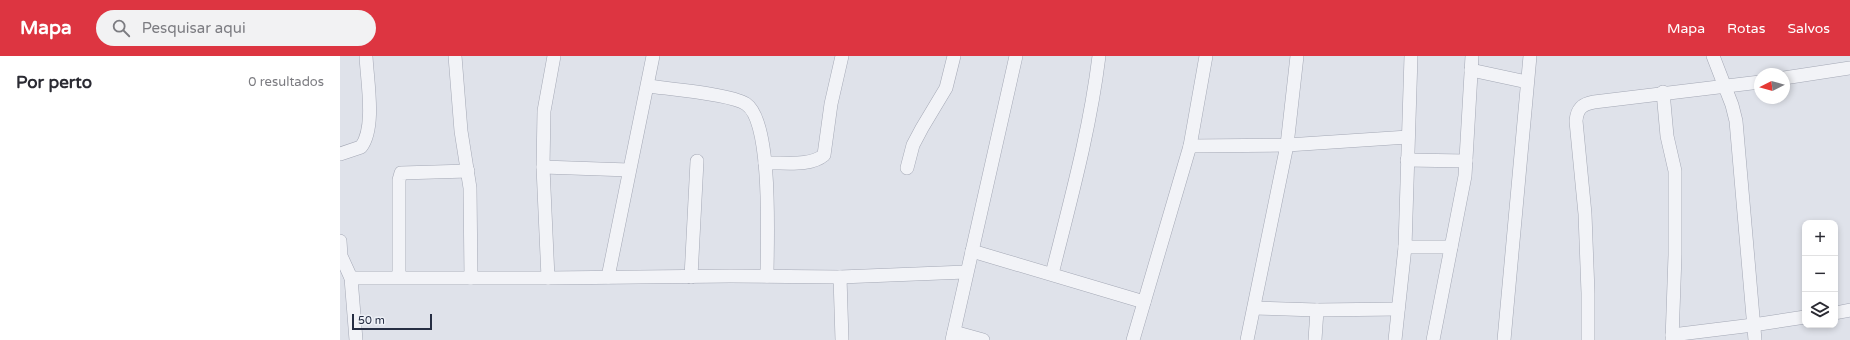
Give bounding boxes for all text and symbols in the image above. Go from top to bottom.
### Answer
search box [96,10,376,46]
text: Mapa [20,17,72,39]
icon: search [110,17,132,39]
text: Pesquisar aqui [142,19,246,37]
text: Mapa [1667,20,1705,37]
text: Rotas [1727,20,1765,37]
text: Salvos [1787,20,1830,37]
north arrow [1754,68,1790,104]
text: Por perto [16,72,92,93]
text: 0 resultados [248,74,324,90]
map controls [1802,220,1838,328]
button: + [1802,220,1838,256]
button: − [1802,256,1838,292]
button: layers [1802,292,1838,328]
scale bar [352,312,432,331]
text: 50 m [358,314,385,327]

